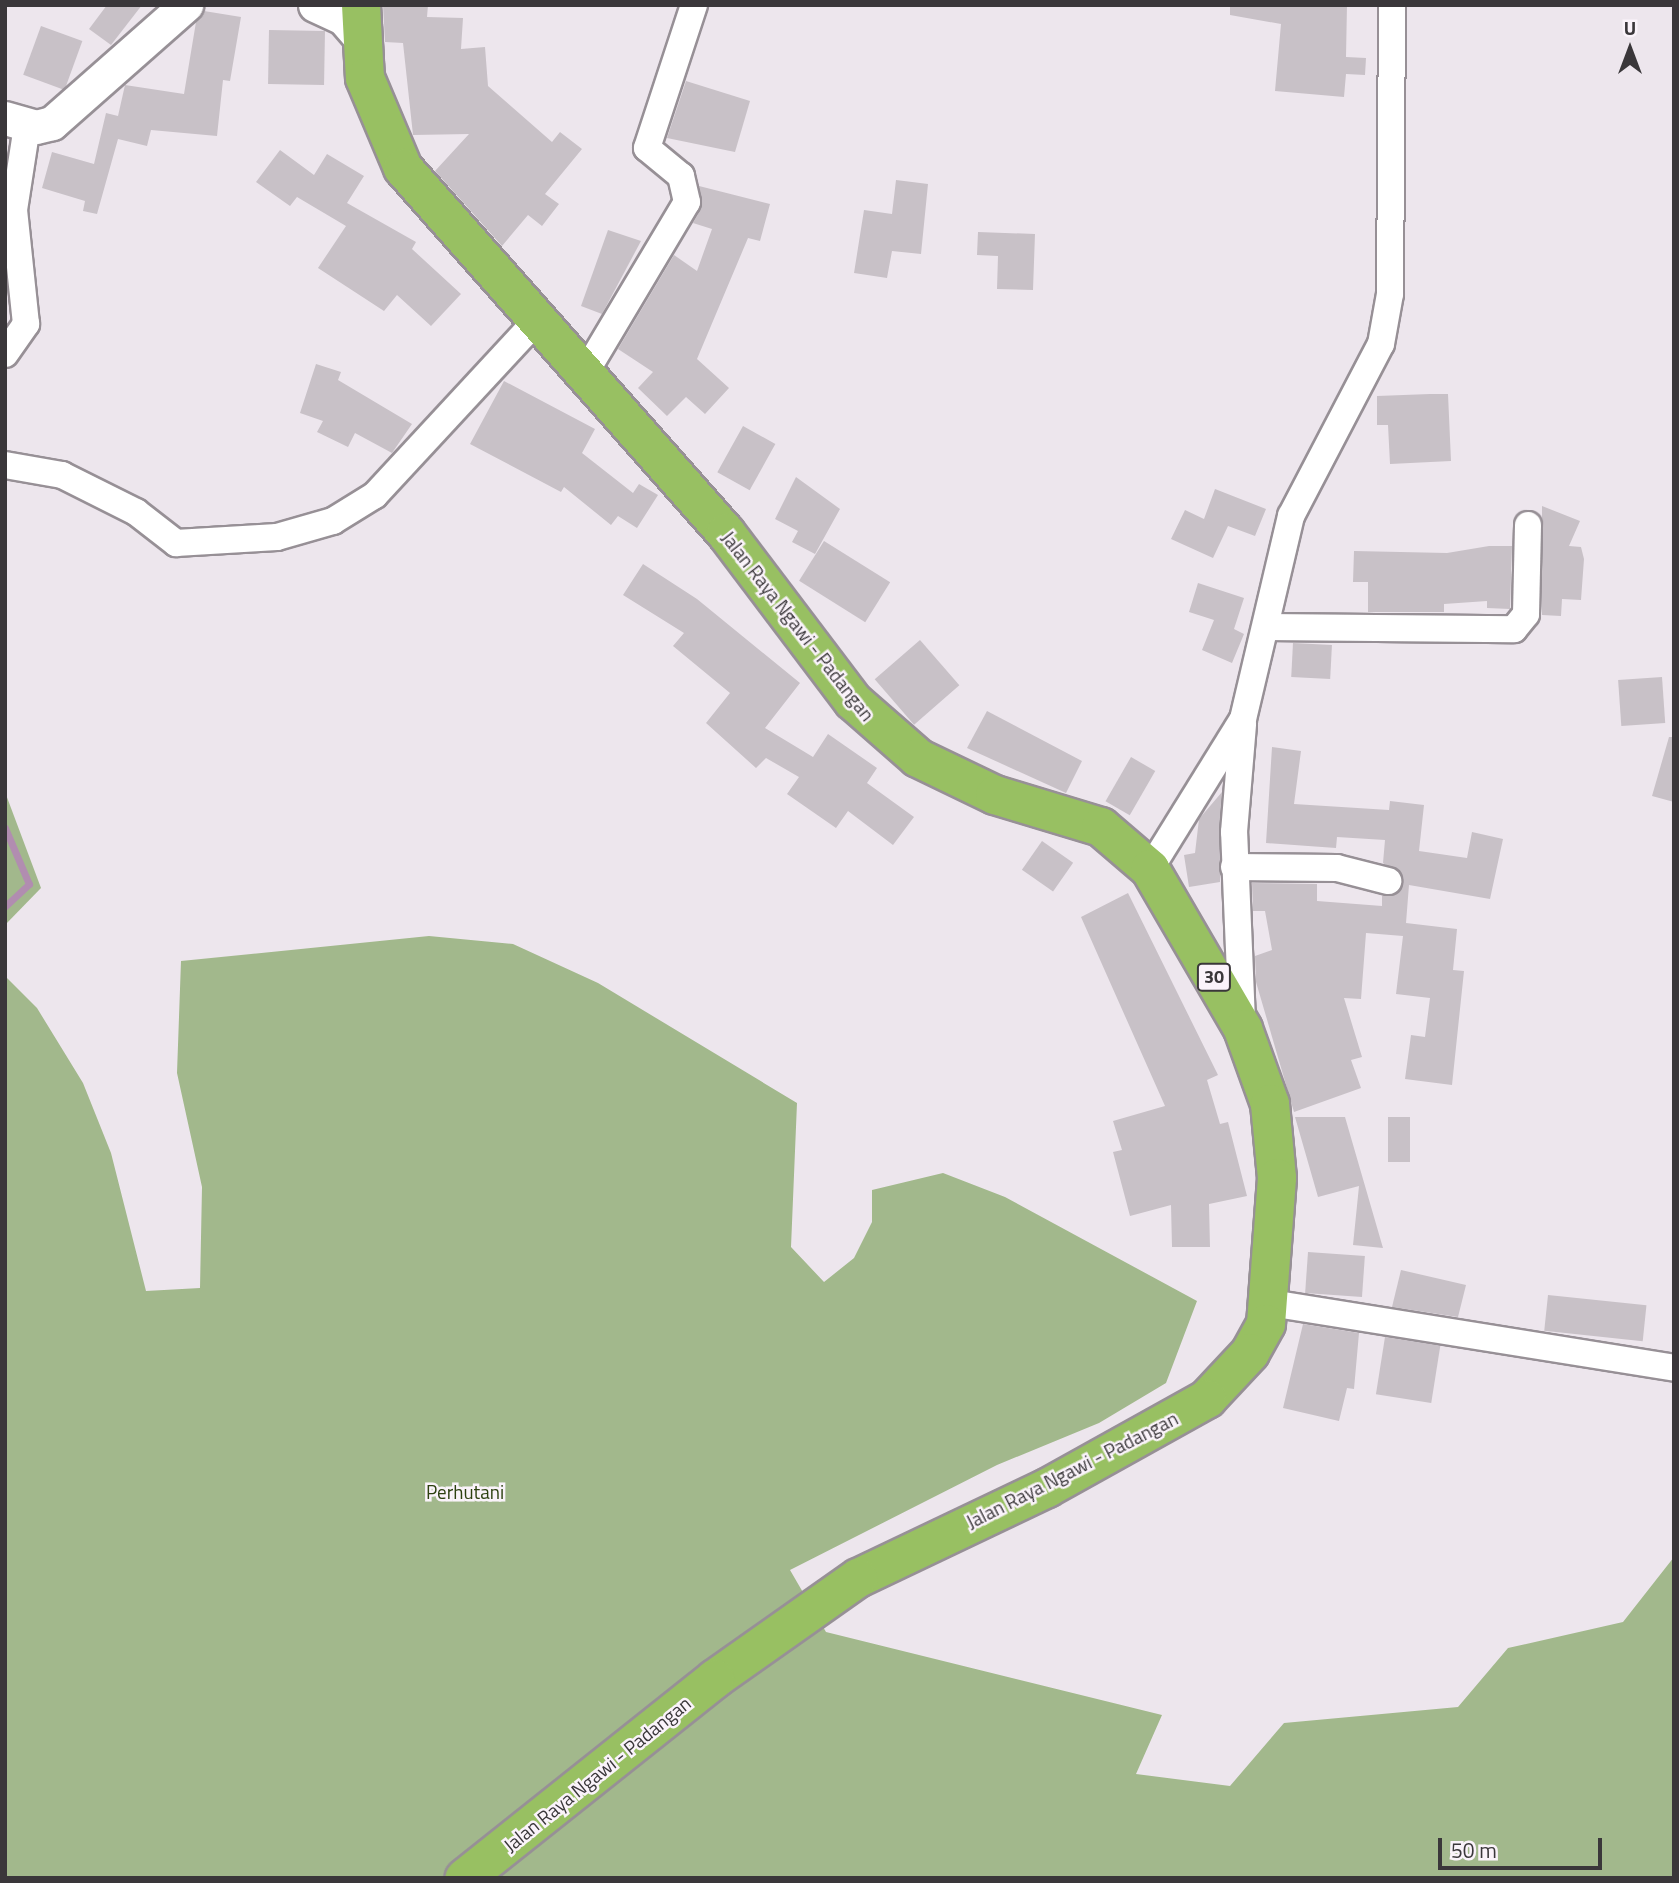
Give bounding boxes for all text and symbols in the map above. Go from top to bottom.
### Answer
text: U [1624,13,1636,42]
north arrow [1595,14,1665,84]
street label: Jalan Raya Ngawi - Padangan [717,527,879,725]
road number: 30 [1196,962,1232,992]
street label: Jalan Raya Ngawi - Padangan [962,1407,1182,1533]
park label: Perhutani [426,1481,504,1503]
street label: Jalan Raya Ngawi - Padangan [499,1691,695,1857]
scale bar [1441,1824,1606,1868]
text: 50 m [1451,1834,1497,1866]

